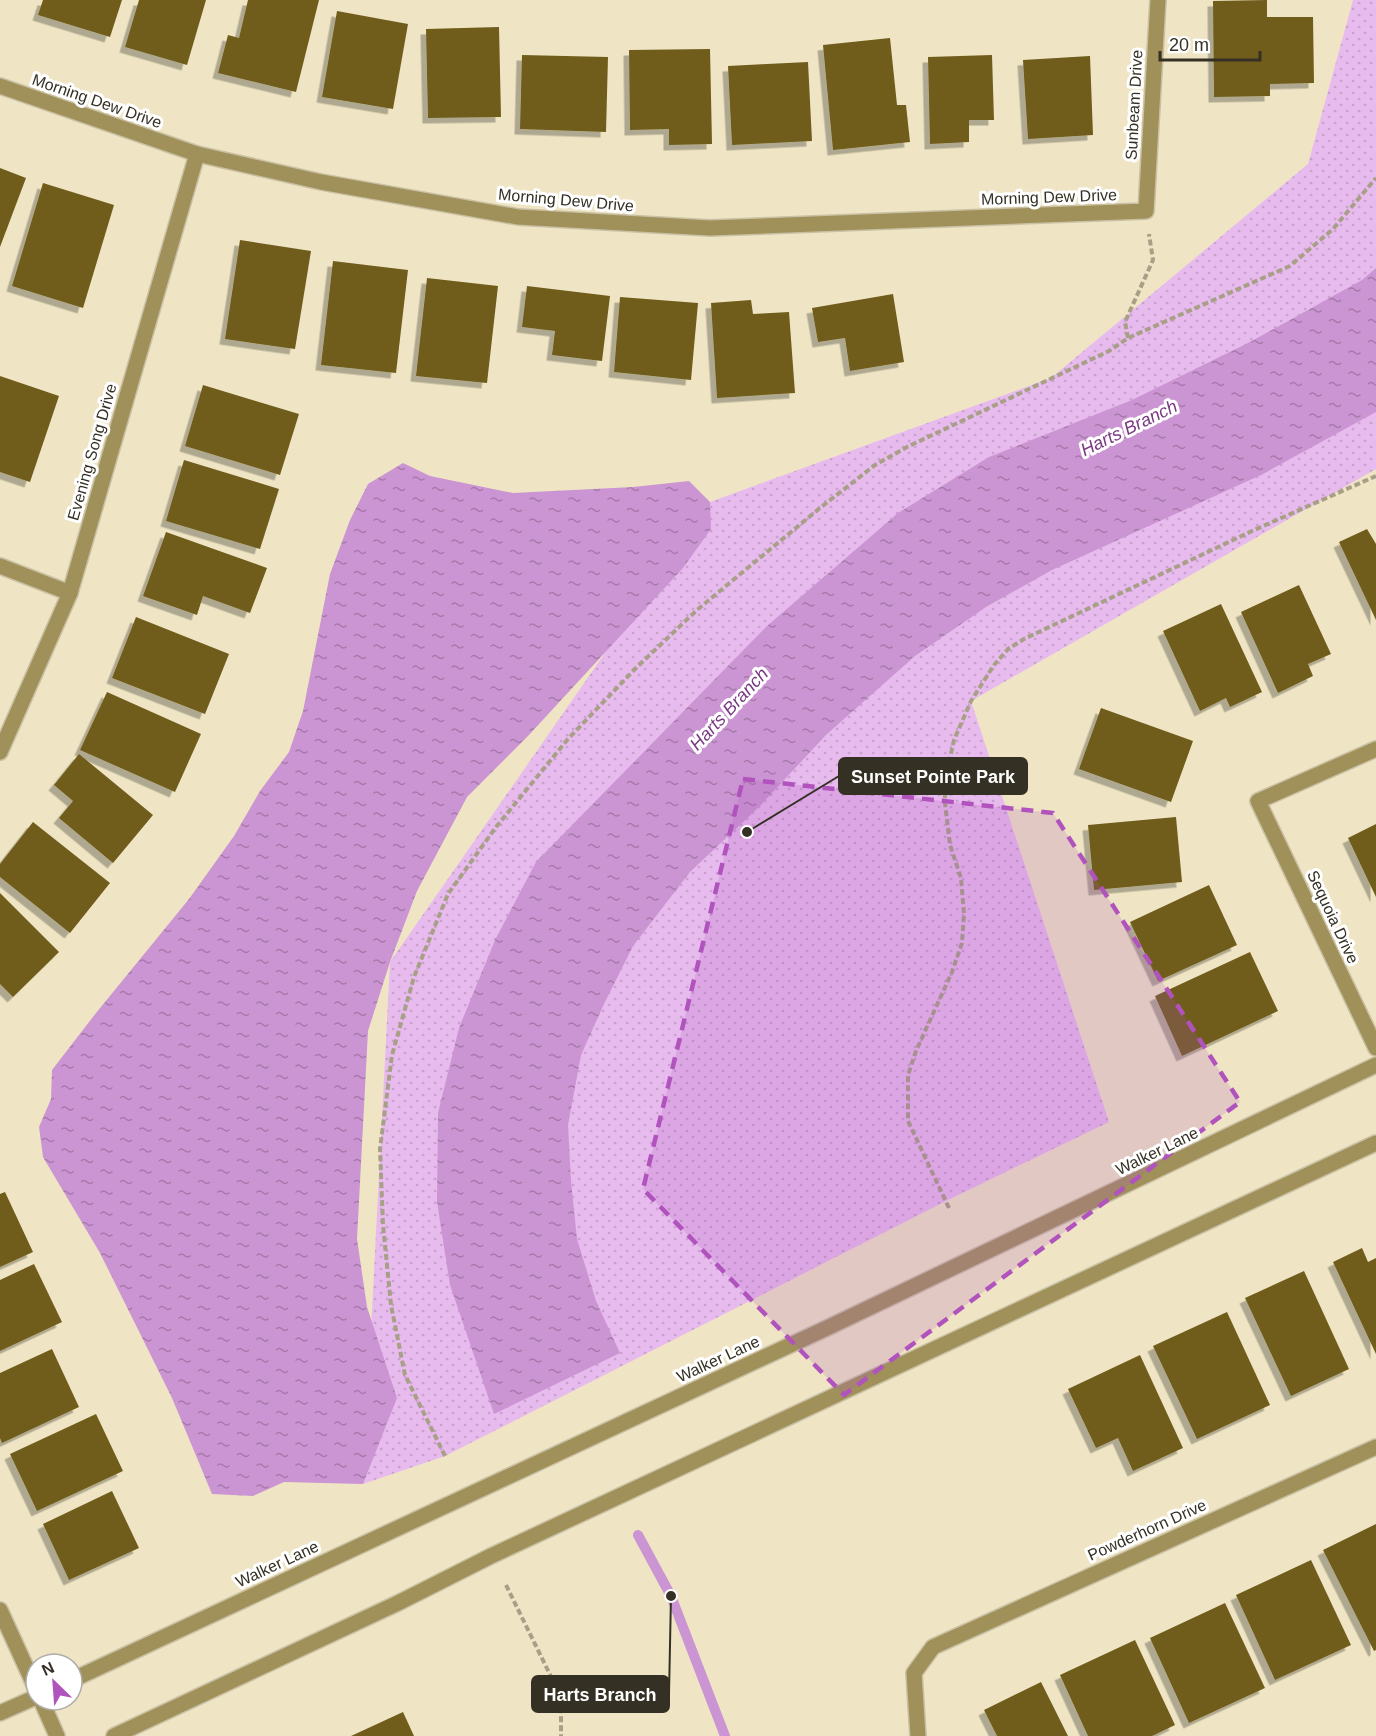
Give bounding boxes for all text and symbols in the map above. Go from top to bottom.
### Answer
scale bar [1160,24,1260,62]
text: 20 m [1169,35,1209,55]
street label: Sunbeam Drive [1123,49,1145,161]
street label: Morning Dew Drive [30,71,164,131]
street label: Morning Dew Drive [497,186,635,214]
street label: Morning Dew Drive [981,186,1117,208]
street label: Evening Song Drive [64,382,120,522]
water label: Harts Branch [1077,396,1181,460]
water label: Harts Branch [686,664,772,754]
callout: Sunset Pointe Park [839,758,1027,794]
text: Sunset Pointe Park [851,767,1016,787]
street label: Sequoia Drive [1304,868,1362,966]
street label: Walker Lane [1113,1124,1201,1178]
street label: Walker Lane [674,1332,762,1386]
street label: Powderhorn Drive [1085,1496,1209,1564]
street label: Walker Lane [233,1537,321,1591]
north arrow [24,1652,84,1712]
text: N [39,1659,57,1679]
callout: Harts Branch [532,1676,669,1712]
text: Harts Branch [543,1685,657,1705]

